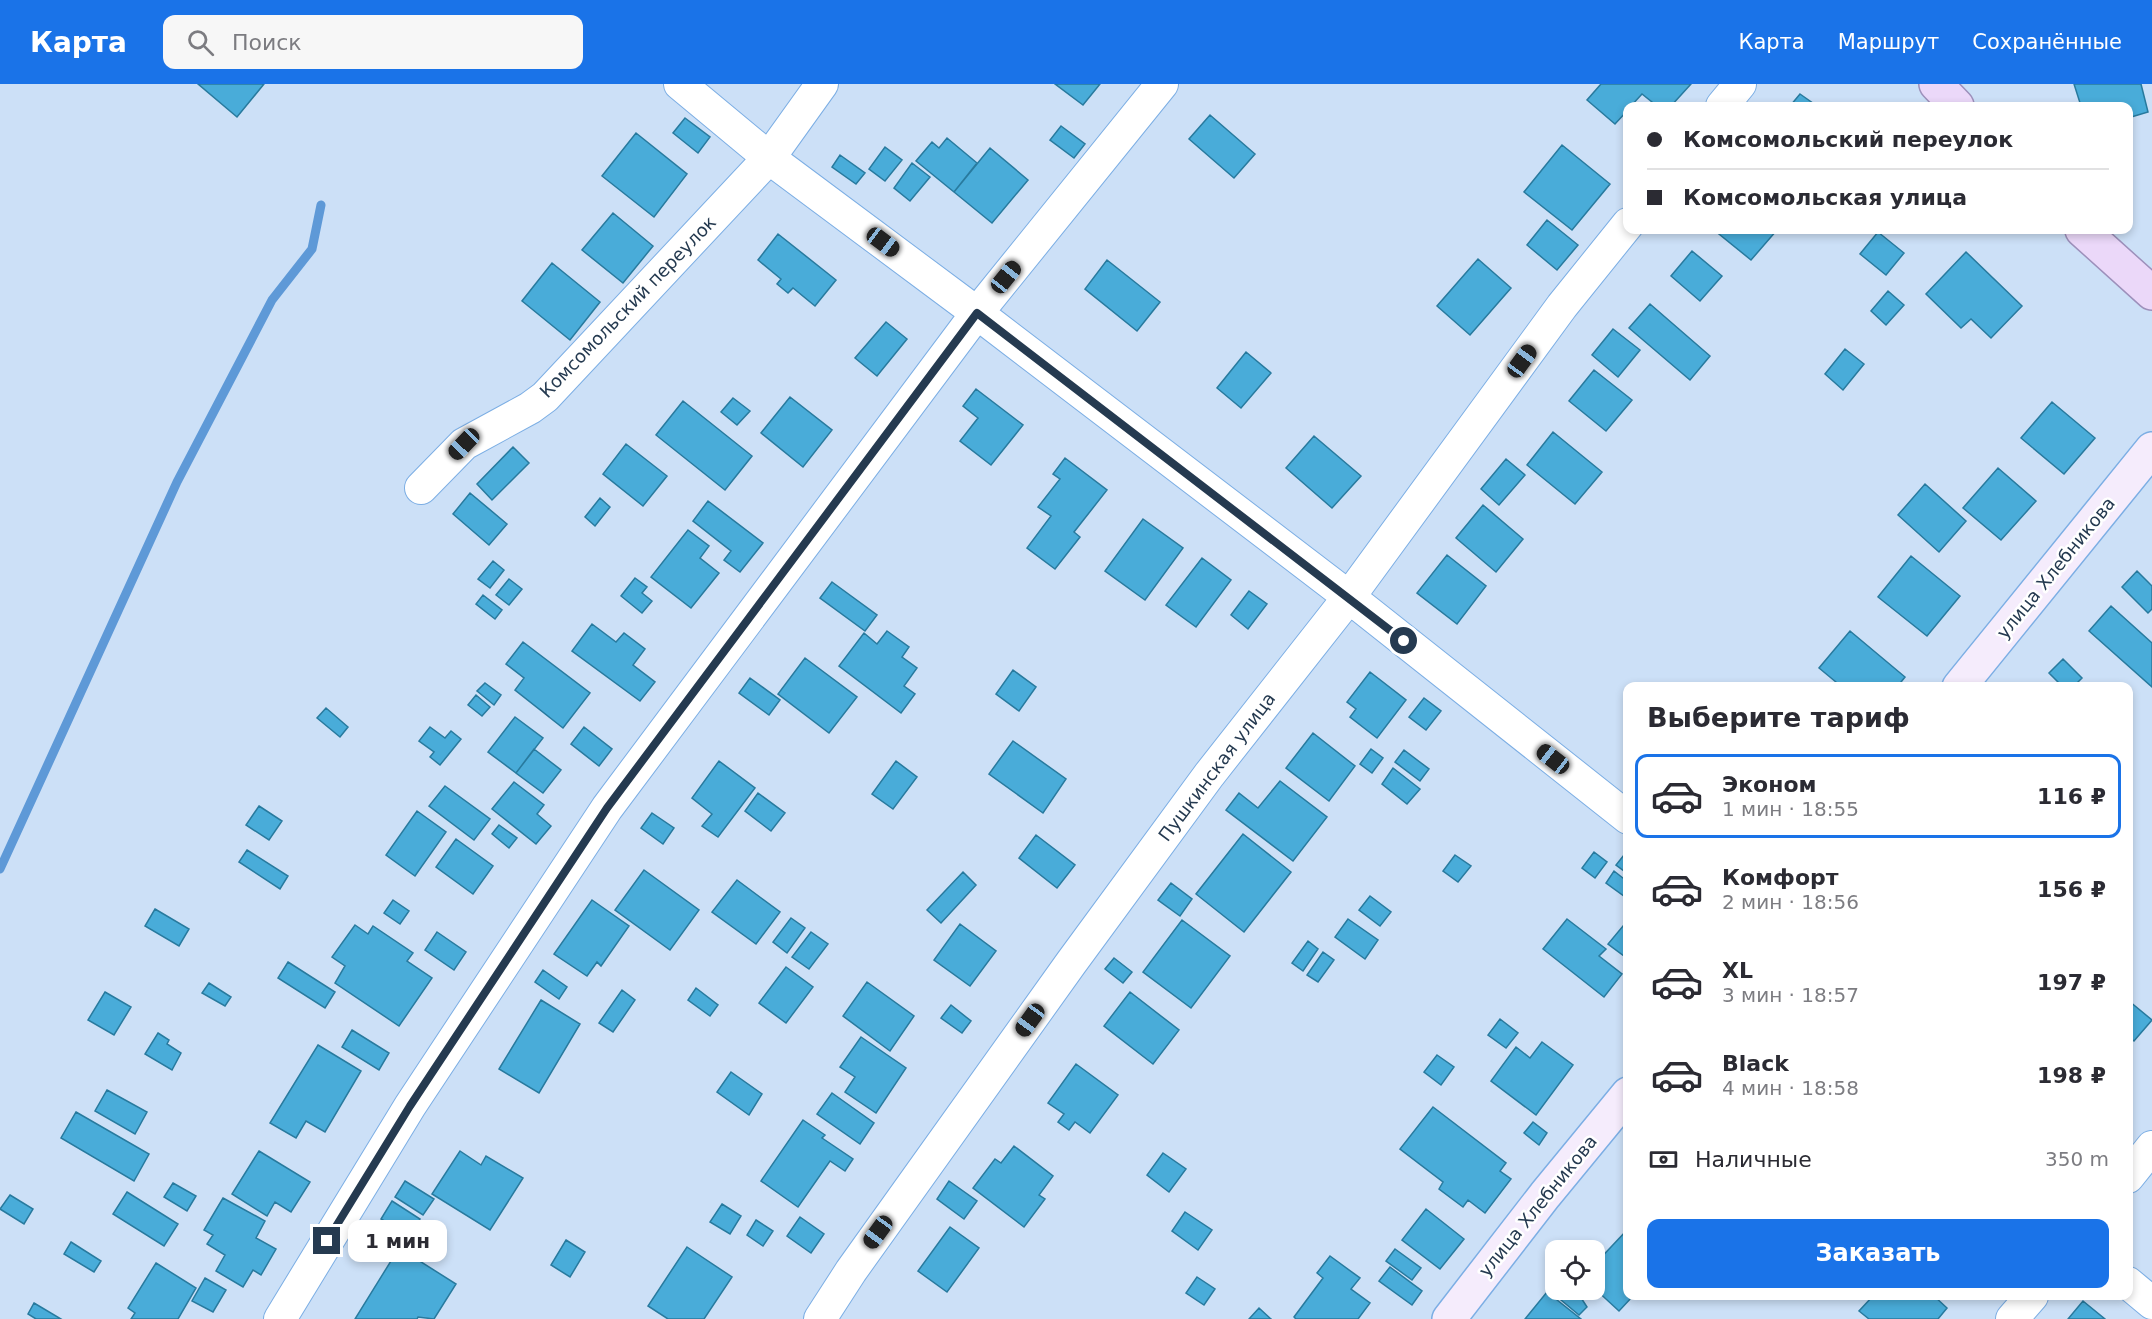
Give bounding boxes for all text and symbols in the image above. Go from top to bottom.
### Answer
search box [163,15,583,69]
text: Карта [30,26,127,59]
icon: search [184,26,217,59]
text: Поиск [232,30,302,55]
text: Карта [1739,30,1805,54]
text: Маршрут [1838,30,1939,54]
text: Сохранённые [1972,30,2122,54]
text: Комсомольский переулок [1683,127,2013,152]
text: Комсомольская улица [1683,185,1967,210]
street label: Комсомольский переулок [535,211,720,402]
car [863,224,903,260]
car [988,257,1024,297]
car [1504,341,1540,381]
car [445,425,483,463]
street label: улица Хлебникова [1992,493,2119,643]
route start [1390,627,1417,654]
street label: Пушкинская улица [1154,688,1279,845]
text: Выберите тариф [1647,702,1910,733]
car [1533,741,1573,777]
icon: car [1650,769,1704,823]
text: Эконом [1722,772,1817,797]
text: 116 ₽ [2037,784,2106,809]
text: 1 мин · 18:55 [1722,797,1859,821]
icon: car [1650,862,1704,916]
text: Комфорт [1722,865,1839,890]
text: 156 ₽ [2037,877,2106,902]
text: 2 мин · 18:56 [1722,890,1859,914]
icon: car [1650,955,1704,1009]
text: XL [1722,958,1753,983]
text: 197 ₽ [2037,970,2106,995]
text: 3 мин · 18:57 [1722,983,1859,1007]
car [1012,1000,1048,1040]
icon: car [1650,1048,1704,1102]
text: Black [1722,1051,1789,1076]
text: 198 ₽ [2037,1063,2106,1088]
text: 4 мин · 18:58 [1722,1076,1859,1100]
street label: улица Хлебникова [1474,1131,1601,1281]
icon: cash [1647,1143,1680,1176]
text: Наличные [1695,1147,1812,1172]
text: 350 m [2045,1147,2109,1171]
car [860,1212,896,1252]
button: Заказать [1647,1219,2109,1288]
callout: 1 мин [348,1220,447,1262]
route end [313,1227,340,1254]
text: 1 мин [365,1229,430,1253]
map controls [1545,1240,1605,1300]
button: locate [1545,1240,1605,1300]

